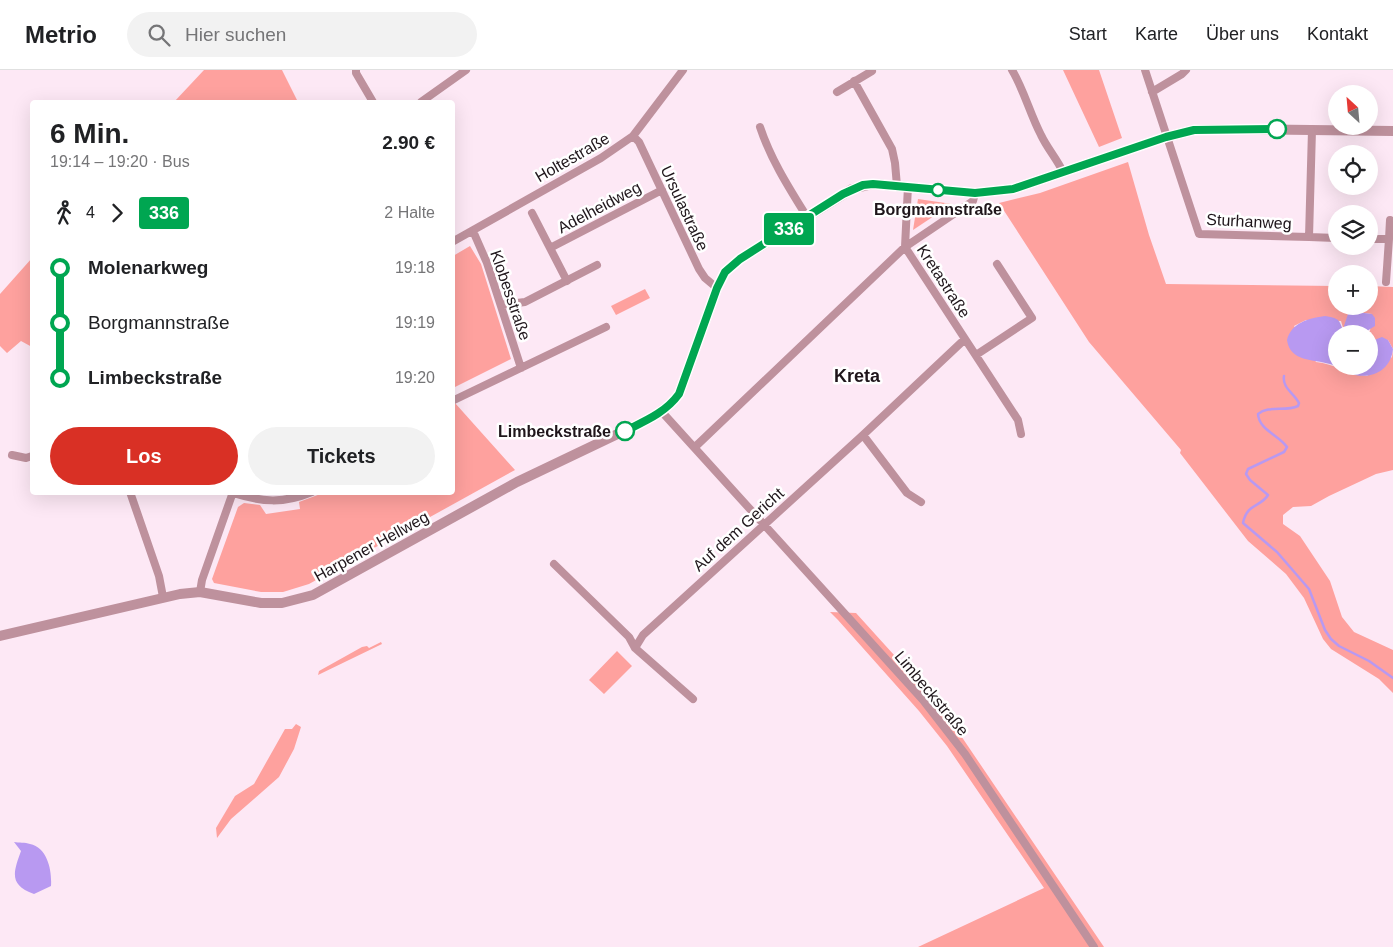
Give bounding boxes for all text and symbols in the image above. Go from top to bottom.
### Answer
search box [127,12,477,57]
text: Metrio [25,21,97,48]
icon: search [145,21,173,49]
text: Hier suchen [185,24,286,45]
text: Start [1069,24,1107,44]
text: Karte [1135,24,1178,44]
text: Über uns [1206,24,1279,44]
text: Kontakt [1307,24,1368,44]
north arrow [1328,85,1378,135]
map controls [1328,85,1378,375]
text: 6 Min. [50,118,129,149]
unlabelled marker [1267,119,1287,139]
street label: Holtestraße [532,129,612,185]
text: 2.90 € [382,132,435,153]
button: locate [1328,145,1378,195]
text: 19:14 – 19:20 · Bus [50,153,190,170]
street label: Ursulastraße [657,163,712,253]
street label: Adelheidweg [555,178,644,236]
marker: Borgmannstraße [931,183,945,197]
icon: walk [50,199,78,227]
icon: forward [103,199,131,227]
place label: Borgmannstraße [874,201,1002,218]
text: 336 [149,203,179,223]
text: 4 [86,204,95,221]
text: 2 Halte [384,204,435,221]
button: layers [1328,205,1378,255]
street label: Sturhanweg [1206,211,1292,232]
line badge: 336 [760,213,818,245]
text: 336 [774,219,804,239]
street label: Kretastraße [914,242,974,321]
street label: Klobesstraße [487,248,534,343]
text: Molenarkweg [88,257,208,278]
text: 19:18 [395,259,435,276]
button: + [1328,265,1378,315]
text: Borgmannstraße [88,312,230,333]
text: 19:19 [395,314,435,331]
button: − [1328,325,1378,375]
district label: Kreta [834,366,881,386]
text: Limbeckstraße [88,367,222,388]
text: 19:20 [395,369,435,386]
marker: Limbeckstraße [615,421,635,441]
place label: Limbeckstraße [498,423,611,440]
button: Los [50,427,238,485]
button: Tickets [248,427,435,485]
street label: Auf dem Gericht [690,484,787,574]
street label: Harpener Hellweg [311,508,431,585]
street label: Limbeckstraße [891,648,972,739]

